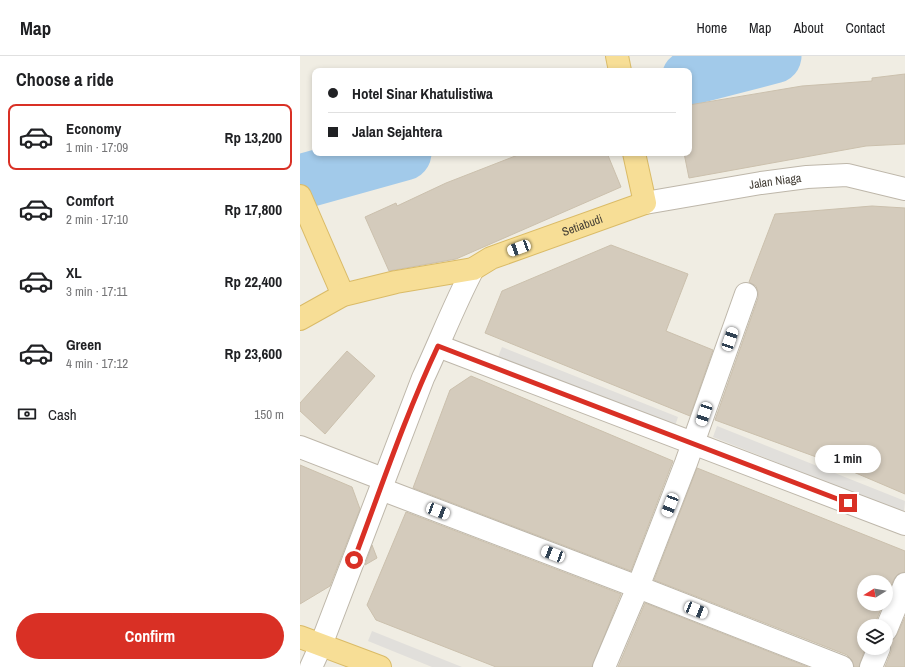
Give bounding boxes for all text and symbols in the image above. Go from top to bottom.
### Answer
text: Map [20,15,51,41]
text: Home [696,19,727,37]
text: Map [749,19,771,37]
text: About [793,19,823,37]
text: Contact [845,19,885,37]
text: Choose a ride [16,67,114,92]
text: Hotel Sinar Khatulistiwa [352,83,493,104]
text: Economy [66,118,121,139]
icon: car [18,119,54,155]
text: Jalan Sejahtera [352,121,442,142]
text: Rp 13,200 [225,127,282,148]
text: 1 min · 17:09 [66,139,128,156]
street label: Jalan Niaga [748,170,803,193]
text: Comfort [66,190,114,211]
icon: car [18,191,54,227]
text: Rp 17,800 [225,199,282,220]
text: 2 min · 17:10 [66,211,128,228]
street label: Setiabudi [560,211,605,240]
car [506,238,532,258]
text: XL [66,262,82,283]
icon: car [18,263,54,299]
text: Rp 22,400 [225,271,282,292]
text: 3 min · 17:11 [66,283,127,300]
car [720,326,740,352]
text: Green [66,334,102,355]
icon: car [18,335,54,371]
text: Rp 23,600 [225,343,282,364]
text: 4 min · 17:12 [66,355,128,372]
car [694,401,714,427]
icon: cash [16,403,38,425]
text: Cash [48,404,77,425]
text: 150 m [254,406,284,423]
callout: 1 min [815,445,881,473]
text: 1 min [834,450,862,467]
car [660,492,680,518]
route end [839,494,857,512]
car [425,501,451,521]
car [540,544,566,564]
route start [345,551,363,569]
north arrow [857,575,893,611]
map controls [857,575,893,655]
car [683,600,709,620]
button: Confirm [16,613,284,659]
button: layers [857,619,893,655]

